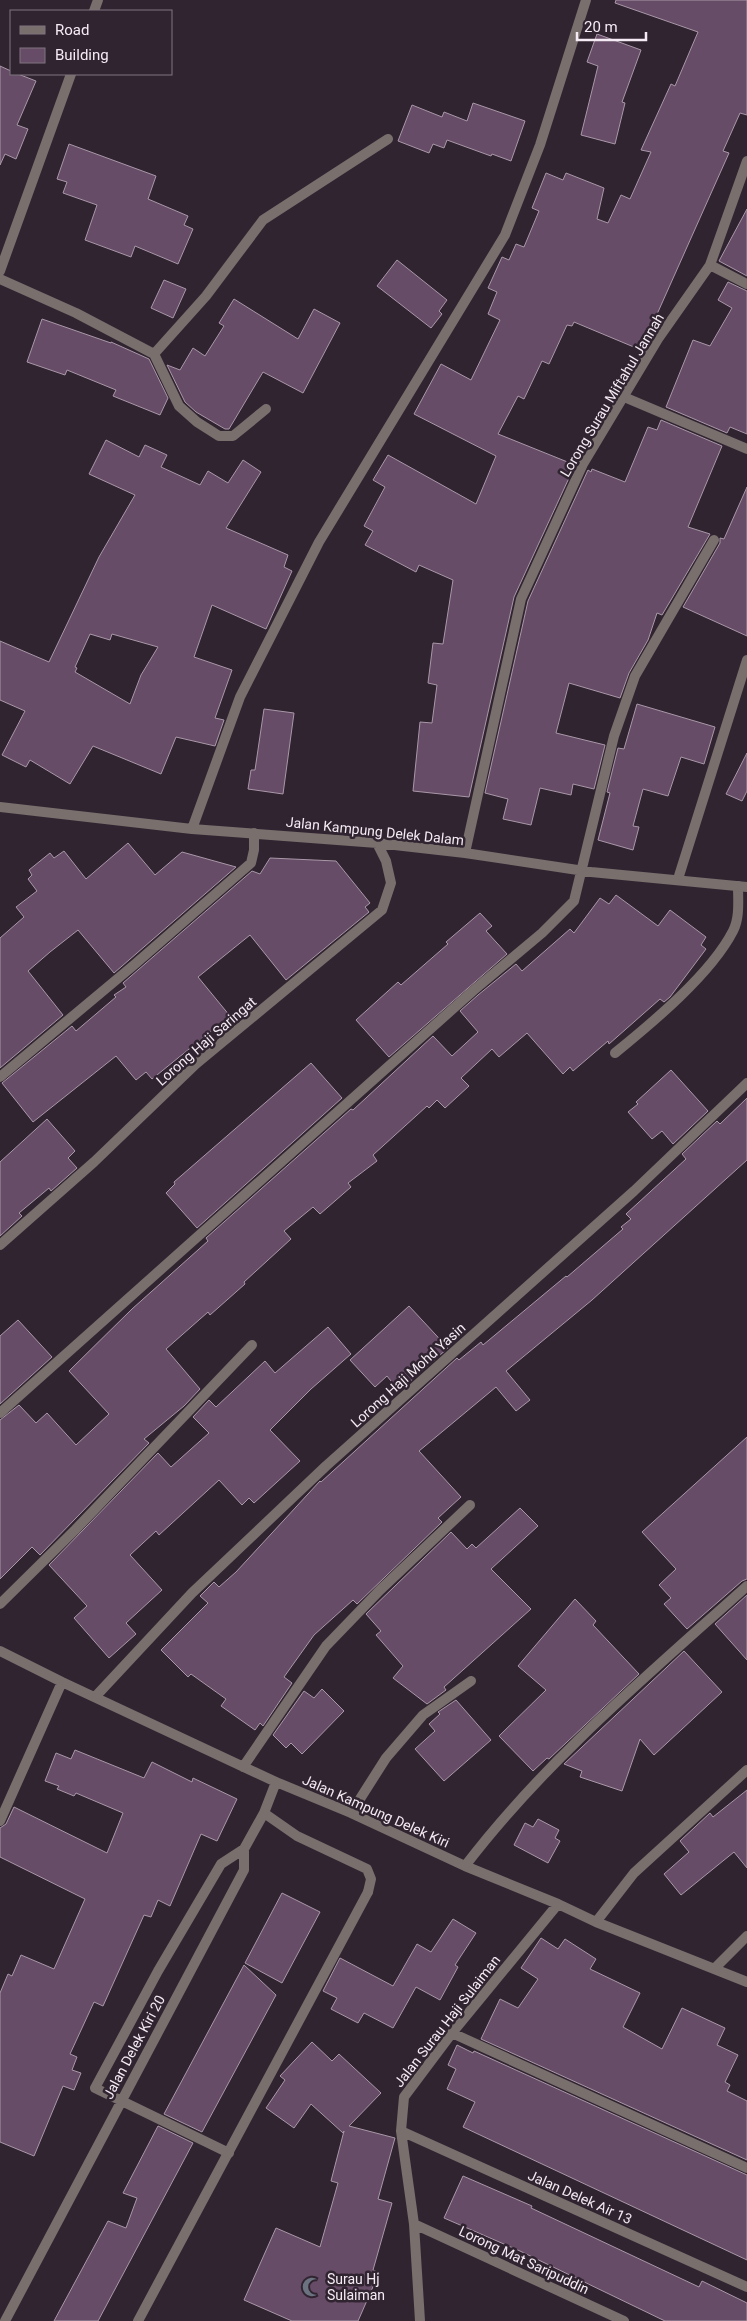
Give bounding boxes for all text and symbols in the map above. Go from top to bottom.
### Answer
legend [10,10,172,75]
scale bar [577,10,646,42]
text: 20 m [584,18,618,36]
text: Road [55,21,89,39]
text: Building [55,46,109,64]
street label: Lorong Surau Miftahul Jannah [557,310,667,480]
street label: Jalan Kampung Delek Dalam [285,814,465,848]
street label: Lorong Haji Saringat [153,993,259,1089]
street label: Lorong Haji Mohd Yasin [348,1319,468,1431]
street label: Jalan Kampung Delek Kiri [300,1771,452,1851]
street label: Jalan Surau Haji Sulaiman [391,1952,503,2090]
street label: Jalan Delek Kiri 20 [100,1992,168,2102]
street label: Jalan Delek Air 13 [526,2167,634,2227]
street label: Lorong Mat Saripuddin [456,2223,592,2297]
place label: Surau Hj Sulaiman [327,2271,385,2303]
mosque icon: Surau Hj Sulaiman [301,2276,323,2298]

